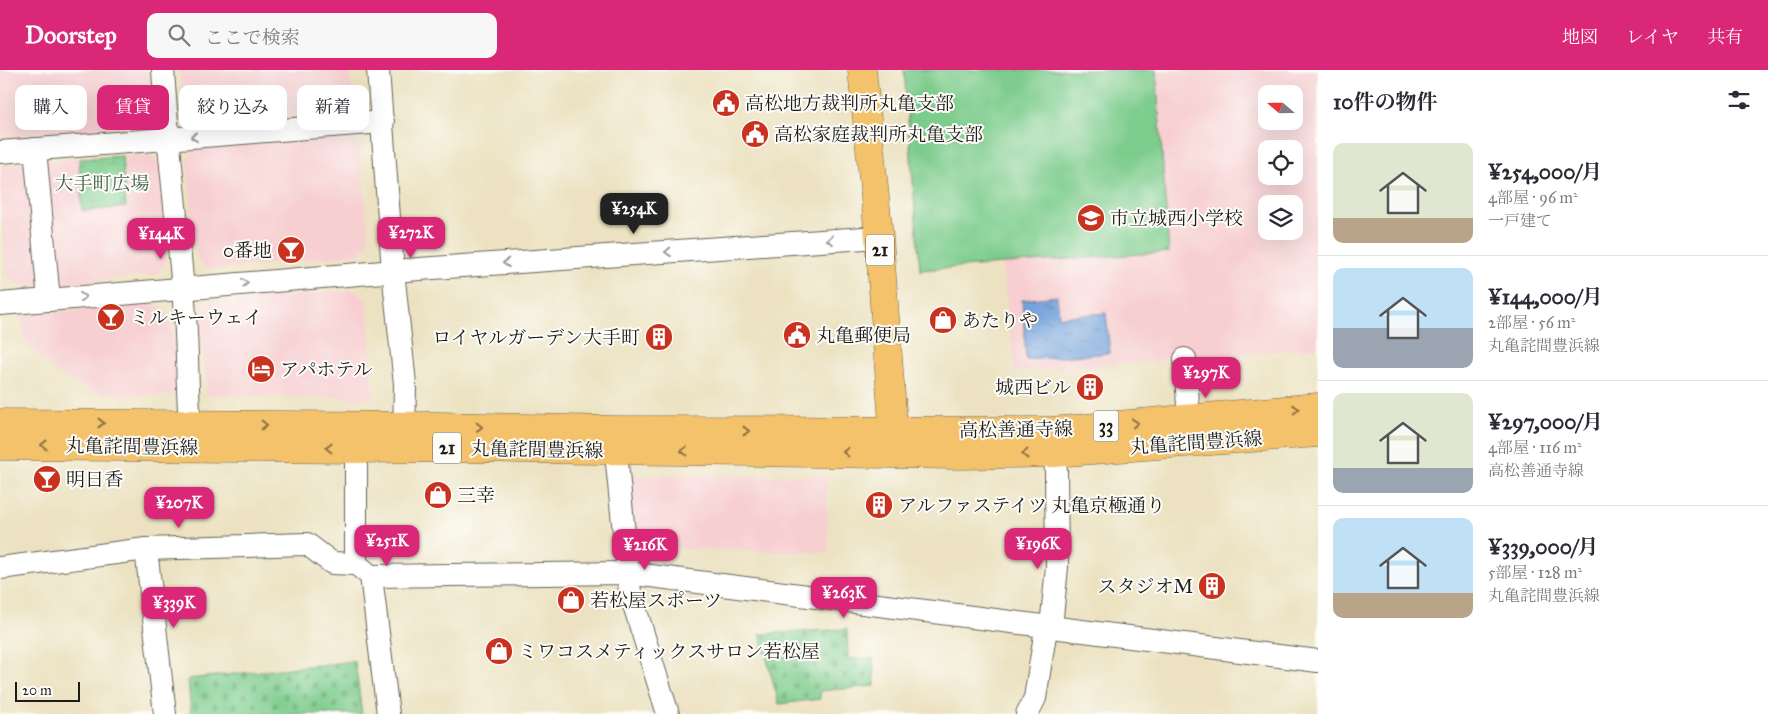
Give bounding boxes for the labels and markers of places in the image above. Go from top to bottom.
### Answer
public building icon: 高松地方裁判所丸亀支部 [711,88,741,118]
place label: 高松地方裁判所丸亀支部 [745,92,954,115]
public building icon: 高松家庭裁判所丸亀支部 [740,119,770,149]
place label: 高松家庭裁判所丸亀支部 [774,123,983,146]
pin: ¥254K [599,192,669,235]
school or university icon: 市立城西小学校 [1076,203,1106,233]
place label: 市立城西小学校 [1110,207,1243,230]
pin: ¥272K [376,216,446,259]
pin: ¥144K [126,218,196,260]
bar icon: 0番地 [276,235,306,265]
place label: 0番地 [223,239,272,262]
bar icon: ミルキーウェイ [96,302,126,332]
shop icon: あたりや [928,305,958,335]
place label: ミルキーウェイ [130,306,262,329]
place label: あたりや [962,309,1038,332]
public building icon: 丸亀郵便局 [782,320,812,350]
building icon: ロイヤルガーデン大手町 [644,322,674,352]
place label: 丸亀郵便局 [816,324,911,347]
place label: ロイヤルガーデン大手町 [432,326,640,349]
hotel icon: アパホテル [246,354,276,384]
pin: ¥297K [1171,356,1241,399]
place label: アパホテル [280,358,373,381]
building icon: 城西ビル [1075,372,1105,402]
place label: 城西ビル [995,376,1071,399]
bar icon: 明日香 [32,464,62,494]
place label: 明日香 [66,468,123,491]
shop icon: 三幸 [423,480,453,510]
place label: 三幸 [457,484,495,507]
pin: ¥207K [144,486,214,529]
building icon: アルファステイツ 丸亀京極通り [864,490,894,520]
place label: アルファステイツ 丸亀京極通り [898,494,1165,517]
pin: ¥251K [352,524,422,567]
pin: ¥216K [610,528,680,571]
pin: ¥196K [1003,528,1073,570]
building icon: スタジオM [1197,571,1227,601]
place label: スタジオM [1097,575,1193,598]
pin: ¥263K [809,576,879,619]
shop icon: 若松屋スポーツ [556,585,586,615]
pin: ¥339K [139,586,209,629]
place label: 若松屋スポーツ [590,589,722,612]
shop icon: ミワコスメティックスサロン若松屋 [484,636,514,666]
place label: ミワコスメティックスサロン若松屋 [518,640,820,663]

